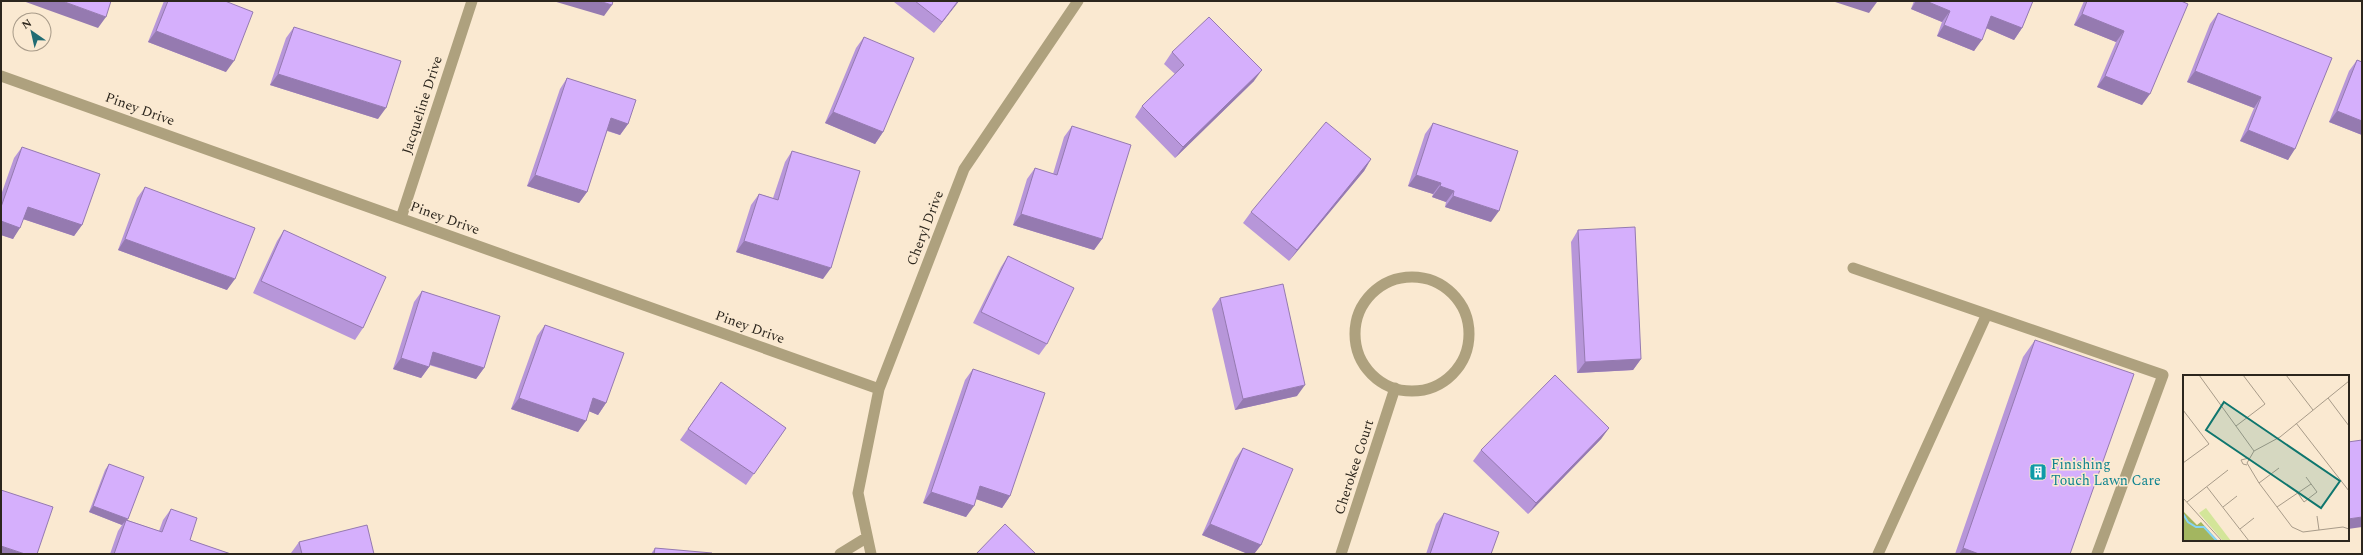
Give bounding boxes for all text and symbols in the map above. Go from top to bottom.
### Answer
north arrow [12,12,52,52]
text: N [18,15,35,34]
street label: Jacqueline Drive [396,53,448,157]
street label: Piney Drive [102,87,178,131]
street label: Cheryl Drive [901,187,949,269]
street label: Piney Drive [407,196,483,240]
street label: Piney Drive [712,305,788,349]
inset map [2183,375,2349,541]
street label: Cherokee Court [1329,417,1379,517]
place label: Finishing Touch Lawn Care [2051,454,2161,491]
building icon: Finishing Touch Lawn Care [2028,462,2048,482]

